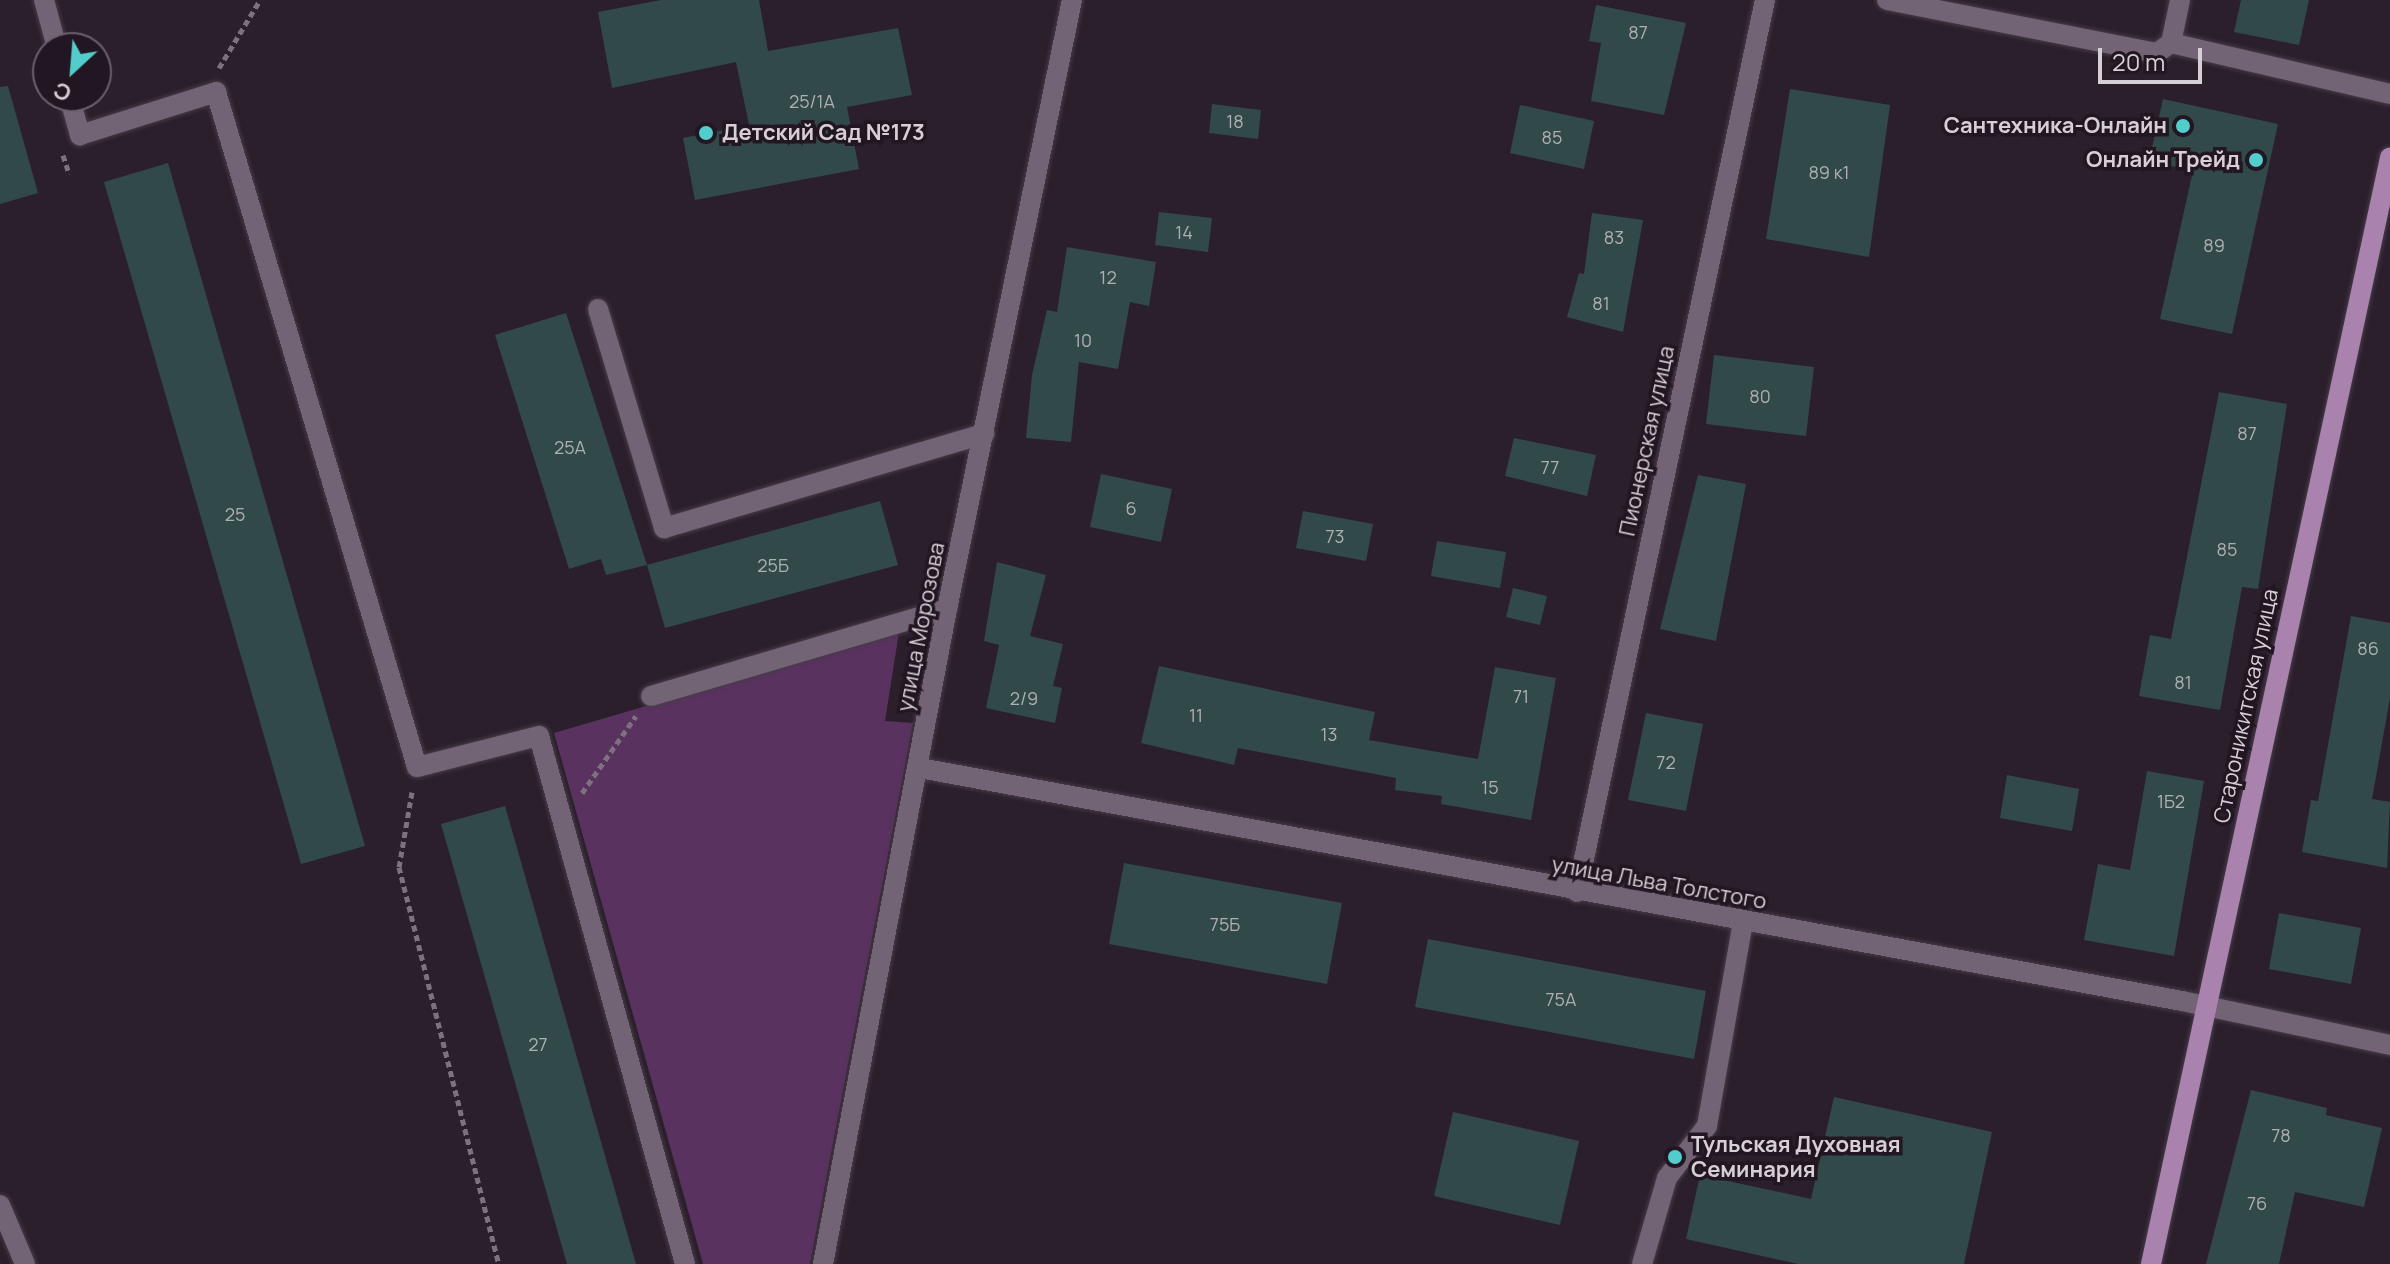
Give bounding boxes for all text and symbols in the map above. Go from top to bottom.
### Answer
house number: 87 [1628,21,1648,43]
north arrow [32,32,112,112]
scale bar [2102,32,2206,82]
text: 20 m [2112,45,2165,78]
text: С [48,75,76,109]
house number: 25/1А [789,90,835,112]
house number: 18 [1226,110,1244,132]
place label: Сантехника-Онлайн [1944,113,2167,139]
marker: Сантехника-Онлайн [2174,117,2192,135]
place label: Детский Сад №173 [722,120,925,146]
marker: Детский Сад №173 [697,124,715,142]
house number: 85 [1542,126,1562,148]
place label: Онлайн Трейд [2086,147,2240,173]
marker: Онлайн Трейд [2247,151,2265,169]
house number: 89 к1 [1808,161,1850,183]
house number: 14 [1175,221,1193,243]
house number: 83 [1604,226,1624,248]
house number: 89 [2203,234,2225,256]
house number: 12 [1099,266,1117,288]
house number: 81 [1592,292,1610,314]
house number: 10 [1074,329,1092,351]
street label: Пионерская улица [1614,344,1680,538]
house number: 80 [1749,385,1771,407]
house number: 87 [2237,422,2257,444]
house number: 25А [554,436,586,458]
house number: 77 [1541,456,1559,478]
house number: 6 [1125,497,1137,519]
house number: 25 [225,503,245,525]
house number: 73 [1326,525,1344,547]
house number: 85 [2217,538,2237,560]
street label: улица Морозова [892,540,950,714]
house number: 25Б [757,554,789,576]
street label: Староникитская улица [2208,587,2284,825]
house number: 86 [2357,637,2379,659]
house number: 81 [2174,671,2192,693]
house number: 71 [1513,685,1529,707]
house number: 2/9 [1010,687,1038,709]
house number: 11 [1189,704,1203,726]
house number: 13 [1321,723,1337,745]
house number: 72 [1656,751,1676,773]
house number: 15 [1481,776,1499,798]
house number: 1Б2 [2157,790,2185,812]
street label: улица Льва Толстого [1550,851,1768,915]
house number: 75Б [1210,913,1240,935]
house number: 75А [1546,988,1576,1010]
house number: 27 [528,1033,548,1055]
house number: 78 [2271,1124,2291,1146]
place label: Тульская Духовная Семинария [1691,1131,1901,1182]
marker: Тульская Духовная Семинария [1666,1148,1684,1166]
house number: 76 [2247,1192,2267,1214]

